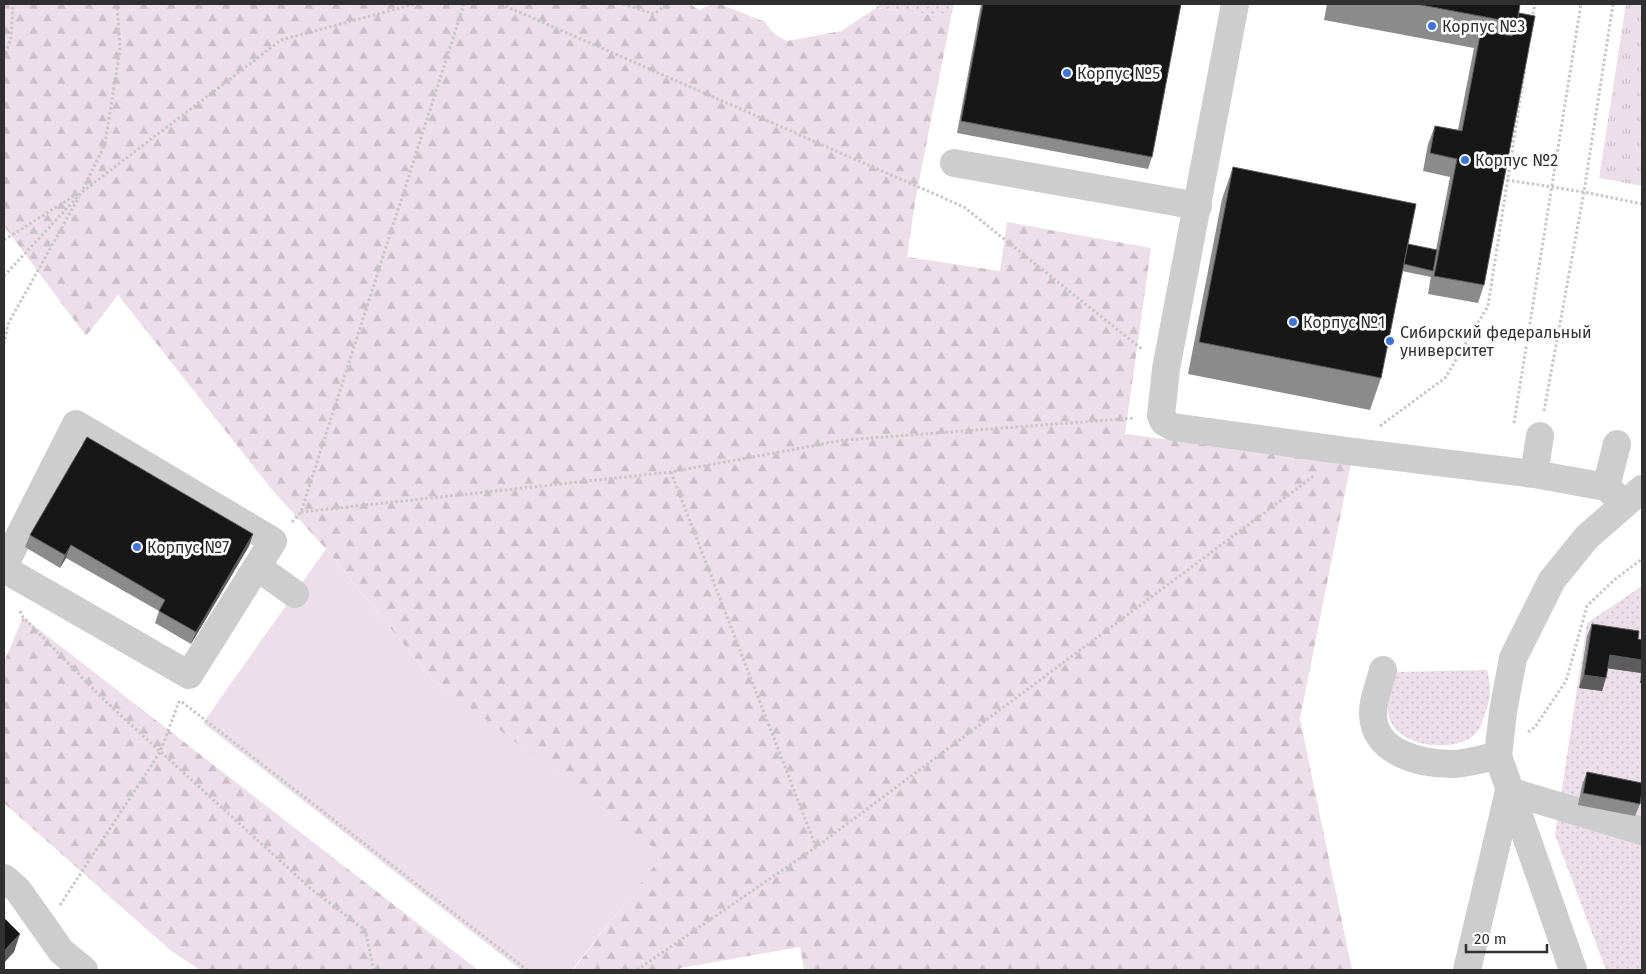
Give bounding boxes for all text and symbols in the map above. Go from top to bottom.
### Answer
place label: Корпус №3 [1442,17,1525,36]
marker: Корпус №3 [1426,20,1438,32]
place label: Корпус №5 [1077,64,1160,83]
marker: Корпус №5 [1061,67,1073,79]
place label: Корпус №2 [1475,151,1558,170]
marker: Корпус №2 [1459,154,1471,166]
place label: Корпус №1 [1303,313,1385,332]
marker: Корпус №1 [1287,316,1299,328]
place label: Сибирский федеральный университет [1400,323,1592,360]
marker: Сибирский федеральный университет [1384,335,1396,347]
place label: Корпус №7 [147,538,229,557]
marker: Корпус №7 [131,541,143,553]
scale bar [1466,922,1547,954]
text: 20 m [1474,930,1507,948]

